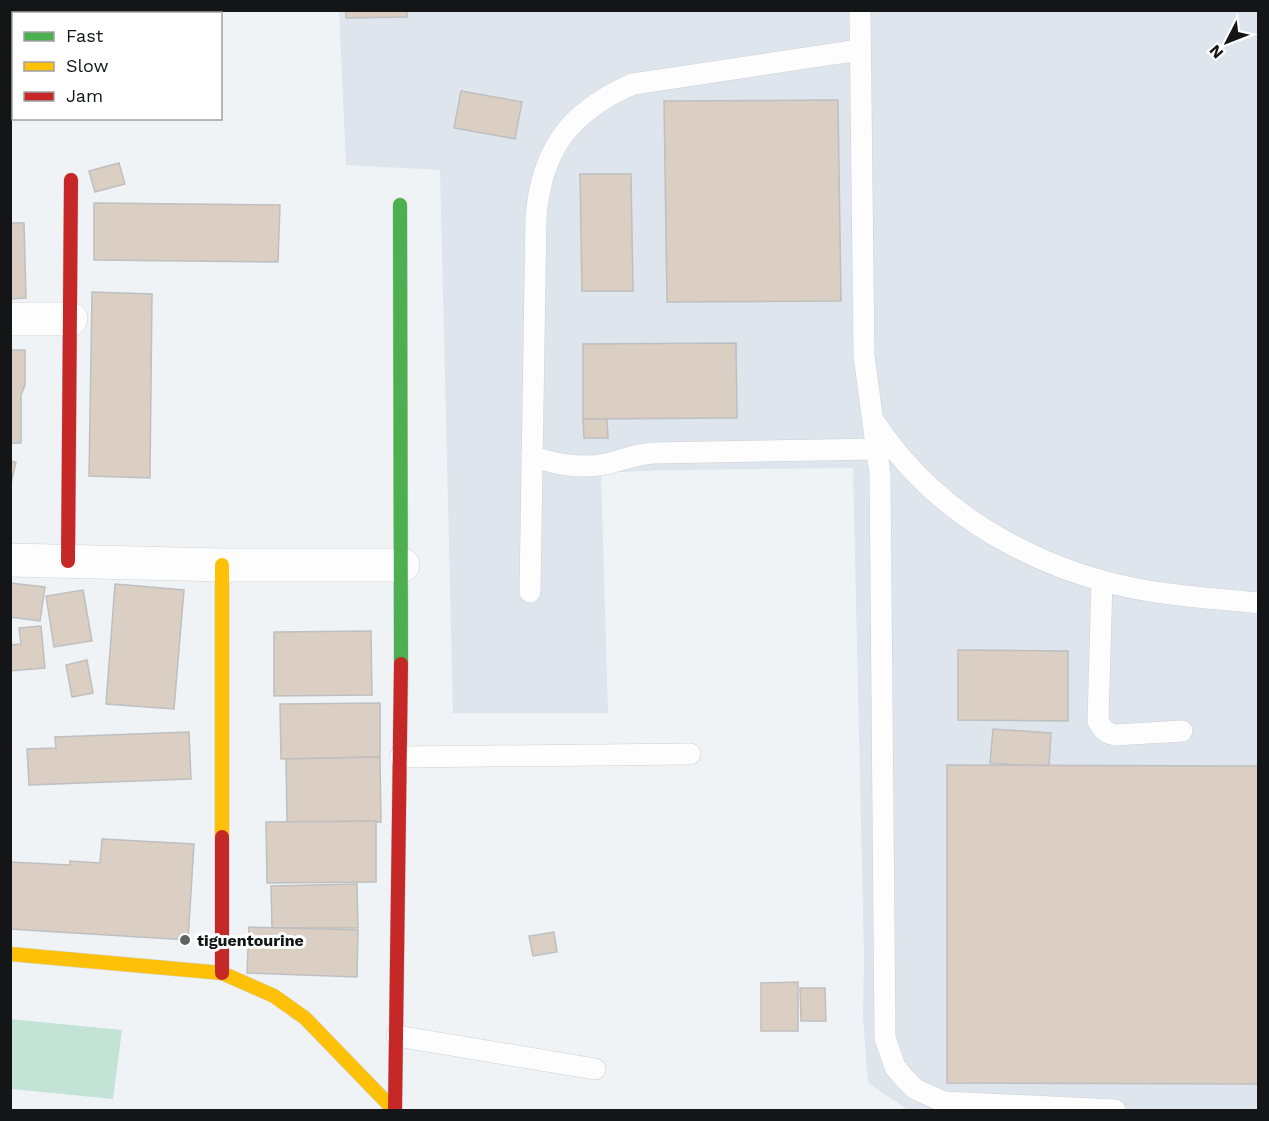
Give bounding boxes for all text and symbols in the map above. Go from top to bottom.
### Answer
legend [12,12,222,120]
north arrow [1197,12,1257,72]
text: Fast [66,25,104,46]
text: N [1205,41,1227,62]
text: Slow [66,55,109,76]
text: Jam [66,85,103,106]
place label: tiguentourine [197,931,304,950]
marker: tiguentourine [178,933,192,947]

